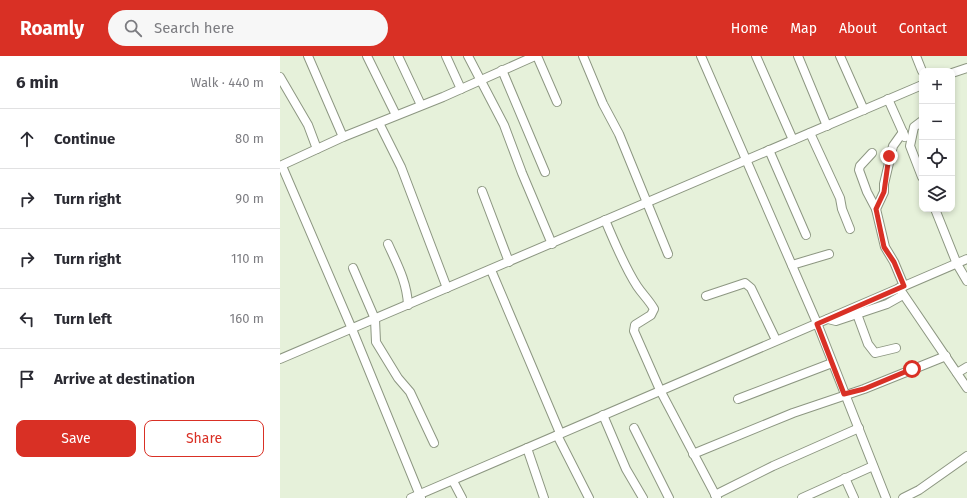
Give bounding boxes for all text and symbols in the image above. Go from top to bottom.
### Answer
search box [108,10,388,46]
text: Roamly [20,17,84,40]
icon: search [122,17,144,39]
text: Search here [154,19,234,37]
text: Home [731,20,768,37]
text: Map [790,20,817,37]
text: About [839,20,877,37]
text: Contact [899,20,947,37]
map controls [919,68,955,212]
button: + [919,68,955,104]
text: 6 min [16,72,59,93]
text: Walk · 440 m [191,75,264,90]
button: − [919,104,955,140]
icon: ahead [16,128,38,150]
text: Continue [54,130,115,148]
text: 80 m [235,131,264,146]
button: locate [919,140,955,176]
route end [880,147,898,165]
button: layers [919,176,955,212]
icon: right [16,188,38,210]
text: Turn right [54,190,121,208]
text: 90 m [235,191,264,206]
icon: right [16,248,38,270]
text: Turn right [54,250,121,268]
text: 110 m [231,251,264,266]
icon: left [16,308,38,330]
text: Turn left [54,310,112,328]
text: 160 m [230,311,264,326]
route start [903,360,921,378]
icon: arrive [16,368,38,390]
text: Arrive at destination [54,370,195,388]
button: Save [16,420,136,457]
button: Share [144,420,264,457]

